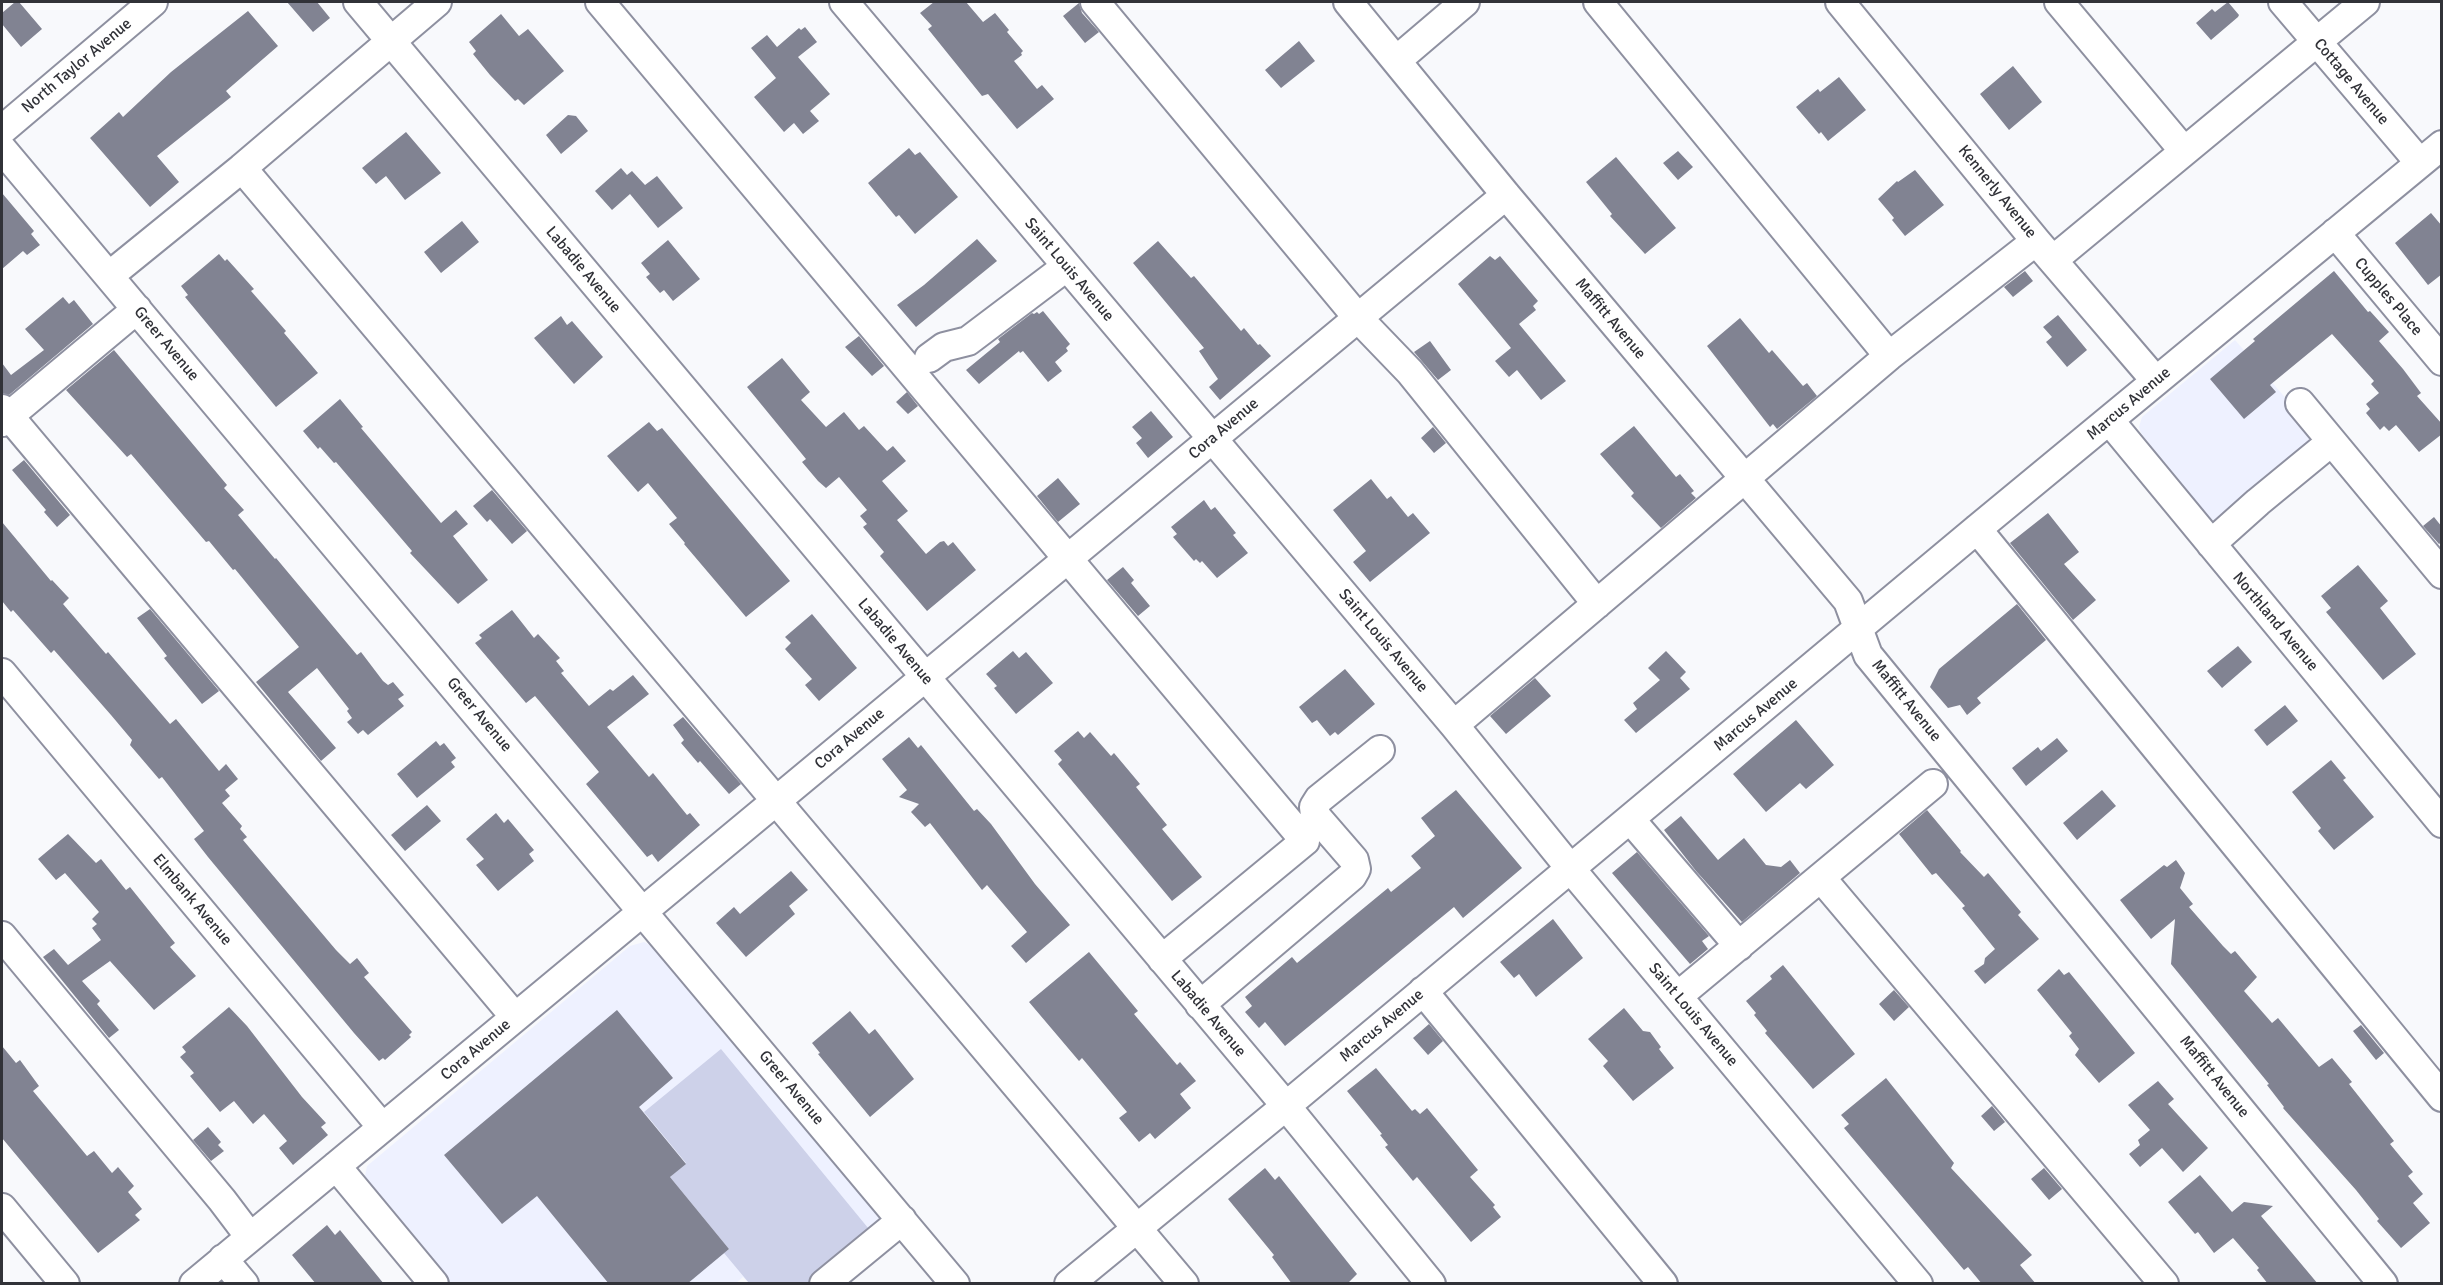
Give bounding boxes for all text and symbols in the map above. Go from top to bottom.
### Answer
street label: North Taylor Avenue [18,14,136,118]
street label: Cottage Avenue [2309,35,2393,129]
street label: Kennerly Avenue [1954,142,2040,242]
street label: Saint Louis Avenue [1020,214,1118,326]
street label: Labadie Avenue [541,223,625,317]
street label: Cupples Place [2350,254,2426,340]
street label: Maffitt Avenue [1571,275,1649,363]
street label: Greer Avenue [129,303,203,385]
street label: Marcus Avenue [2083,363,2175,445]
street label: Cora Avenue [1185,394,1263,464]
street label: Northland Avenue [2228,569,2322,675]
street label: Saint Louis Avenue [1334,585,1432,697]
street label: Labadie Avenue [853,595,937,689]
street label: Maffitt Avenue [1867,656,1945,746]
street label: Greer Avenue [442,674,516,756]
street label: Marcus Avenue [1710,674,1802,756]
street label: Cora Avenue [811,704,889,774]
street label: Elmbank Avenue [148,850,236,950]
street label: Saint Louis Avenue [1644,959,1742,1071]
street label: Labadie Avenue [1166,967,1250,1061]
street label: Marcus Avenue [1336,985,1428,1067]
street label: Cora Avenue [437,1015,515,1085]
street label: Maffitt Avenue [2175,1032,2253,1122]
street label: Greer Avenue [754,1047,828,1129]

